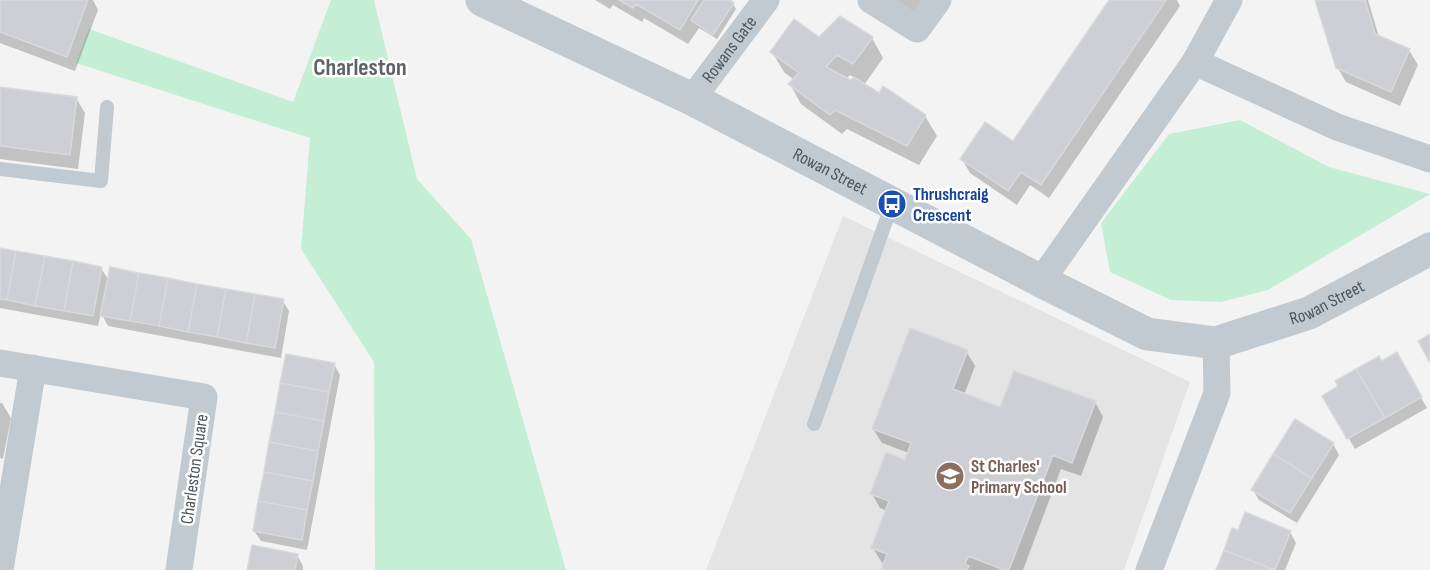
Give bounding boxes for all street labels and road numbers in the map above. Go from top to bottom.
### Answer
street label: Rowans Gate [698,12,761,87]
street label: Rowan Street [789,143,871,200]
street label: Rowan Street [1287,275,1368,330]
street label: Charleston Square [176,413,213,525]

